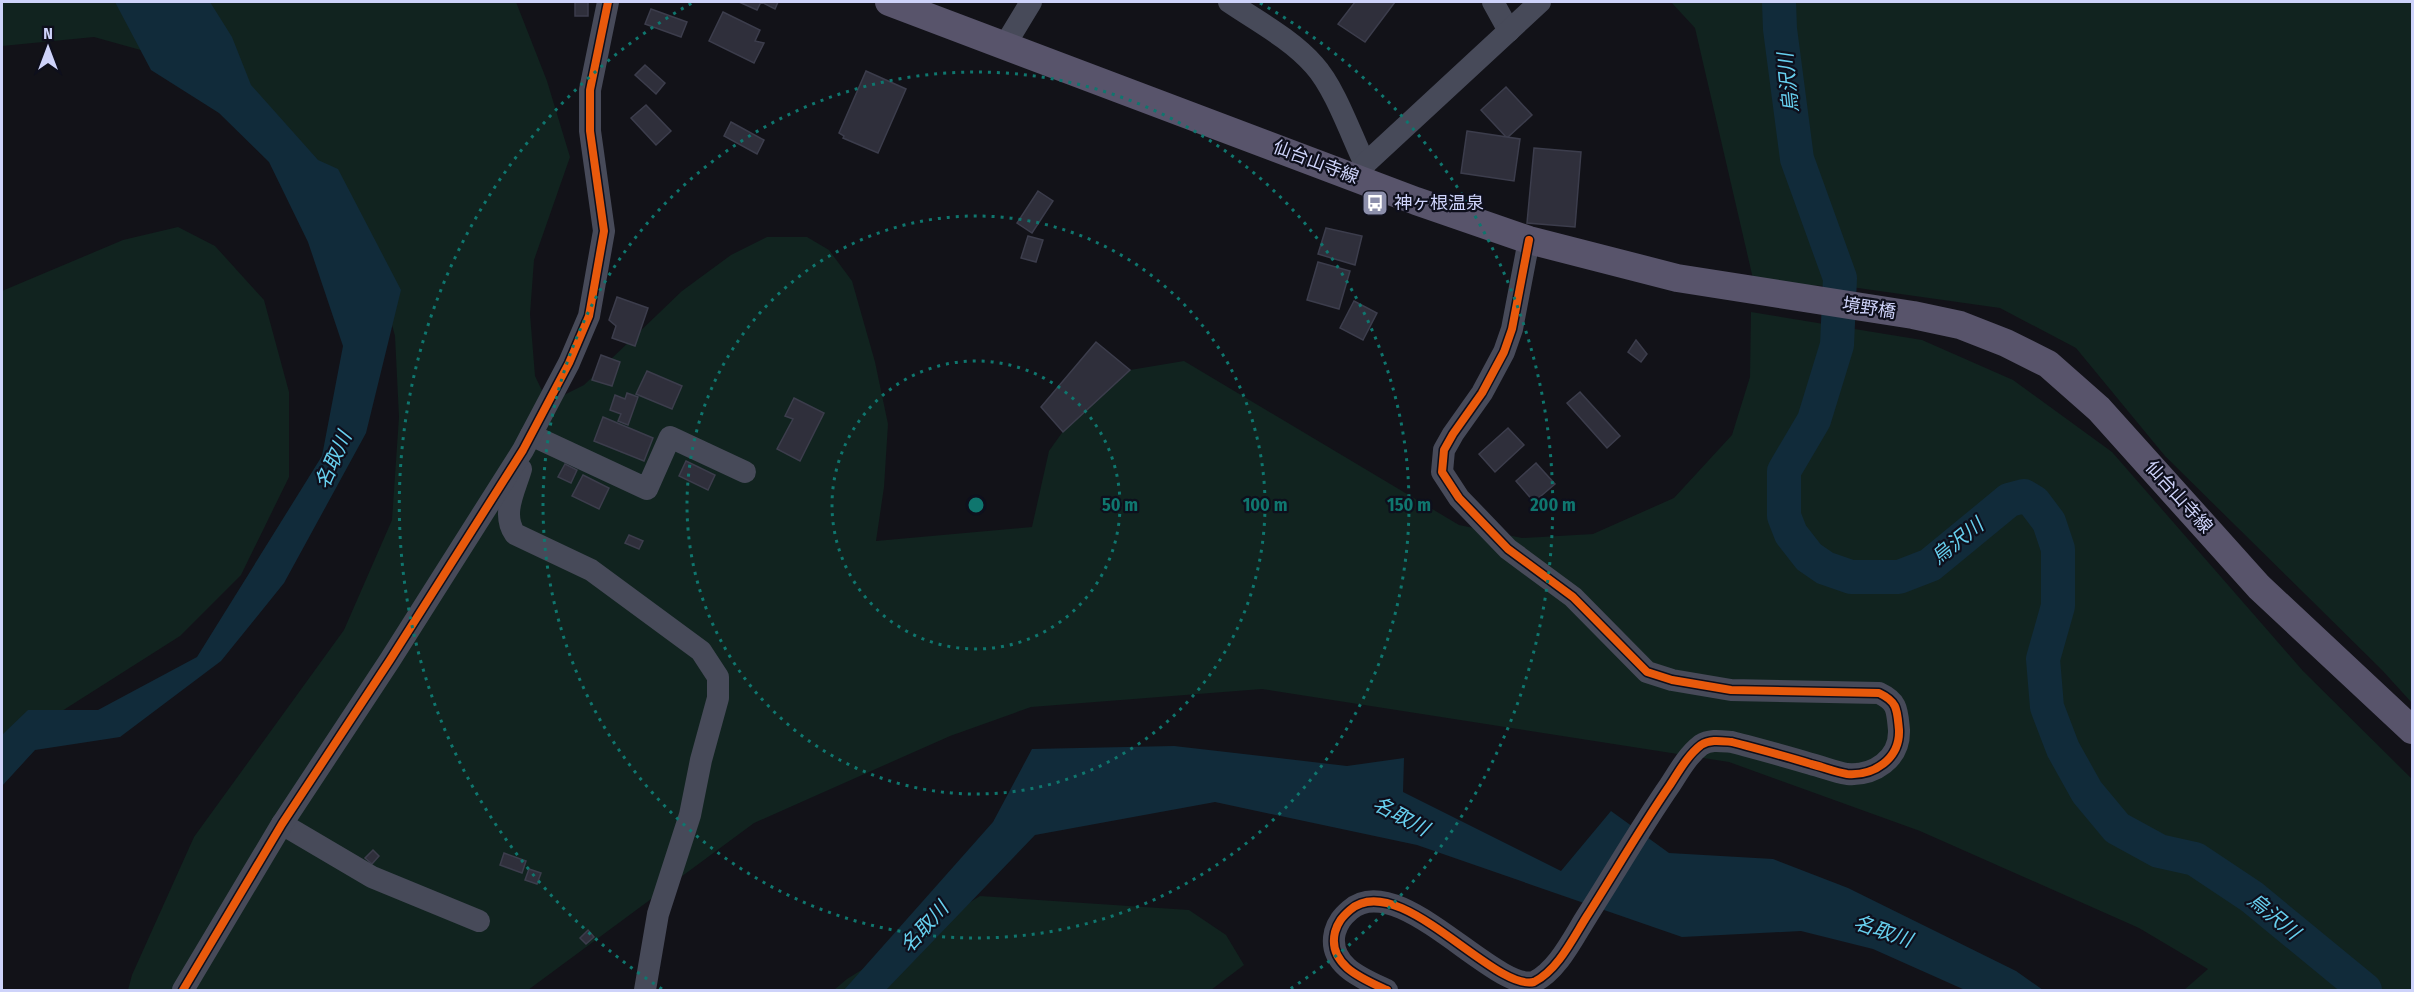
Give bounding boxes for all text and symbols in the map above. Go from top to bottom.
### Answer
north arrow [18,18,78,78]
text: N [43,24,53,43]
water label: 烏沢川 [1773,50,1803,114]
street label: 仙台山寺線 [1270,136,1362,188]
bus stop icon: 神ヶ根温泉 [1360,188,1390,218]
place label: 神ヶ根温泉 [1394,192,1484,214]
street label: 境野橋 [1841,293,1897,323]
water label: 名取川 [310,426,357,492]
street label: 仙台山寺線 [2141,456,2217,538]
text: 50 m [1102,494,1138,516]
text: 100 m [1243,494,1287,516]
text: 150 m [1387,494,1431,516]
text: 200 m [1529,494,1576,516]
centre of rings [966,495,986,515]
water label: 烏沢川 [1926,512,1989,569]
water label: 名取川 [1369,791,1435,842]
water label: 烏沢川 [2243,888,2306,945]
water label: 名取川 [895,895,954,957]
water label: 名取川 [1851,910,1917,953]

